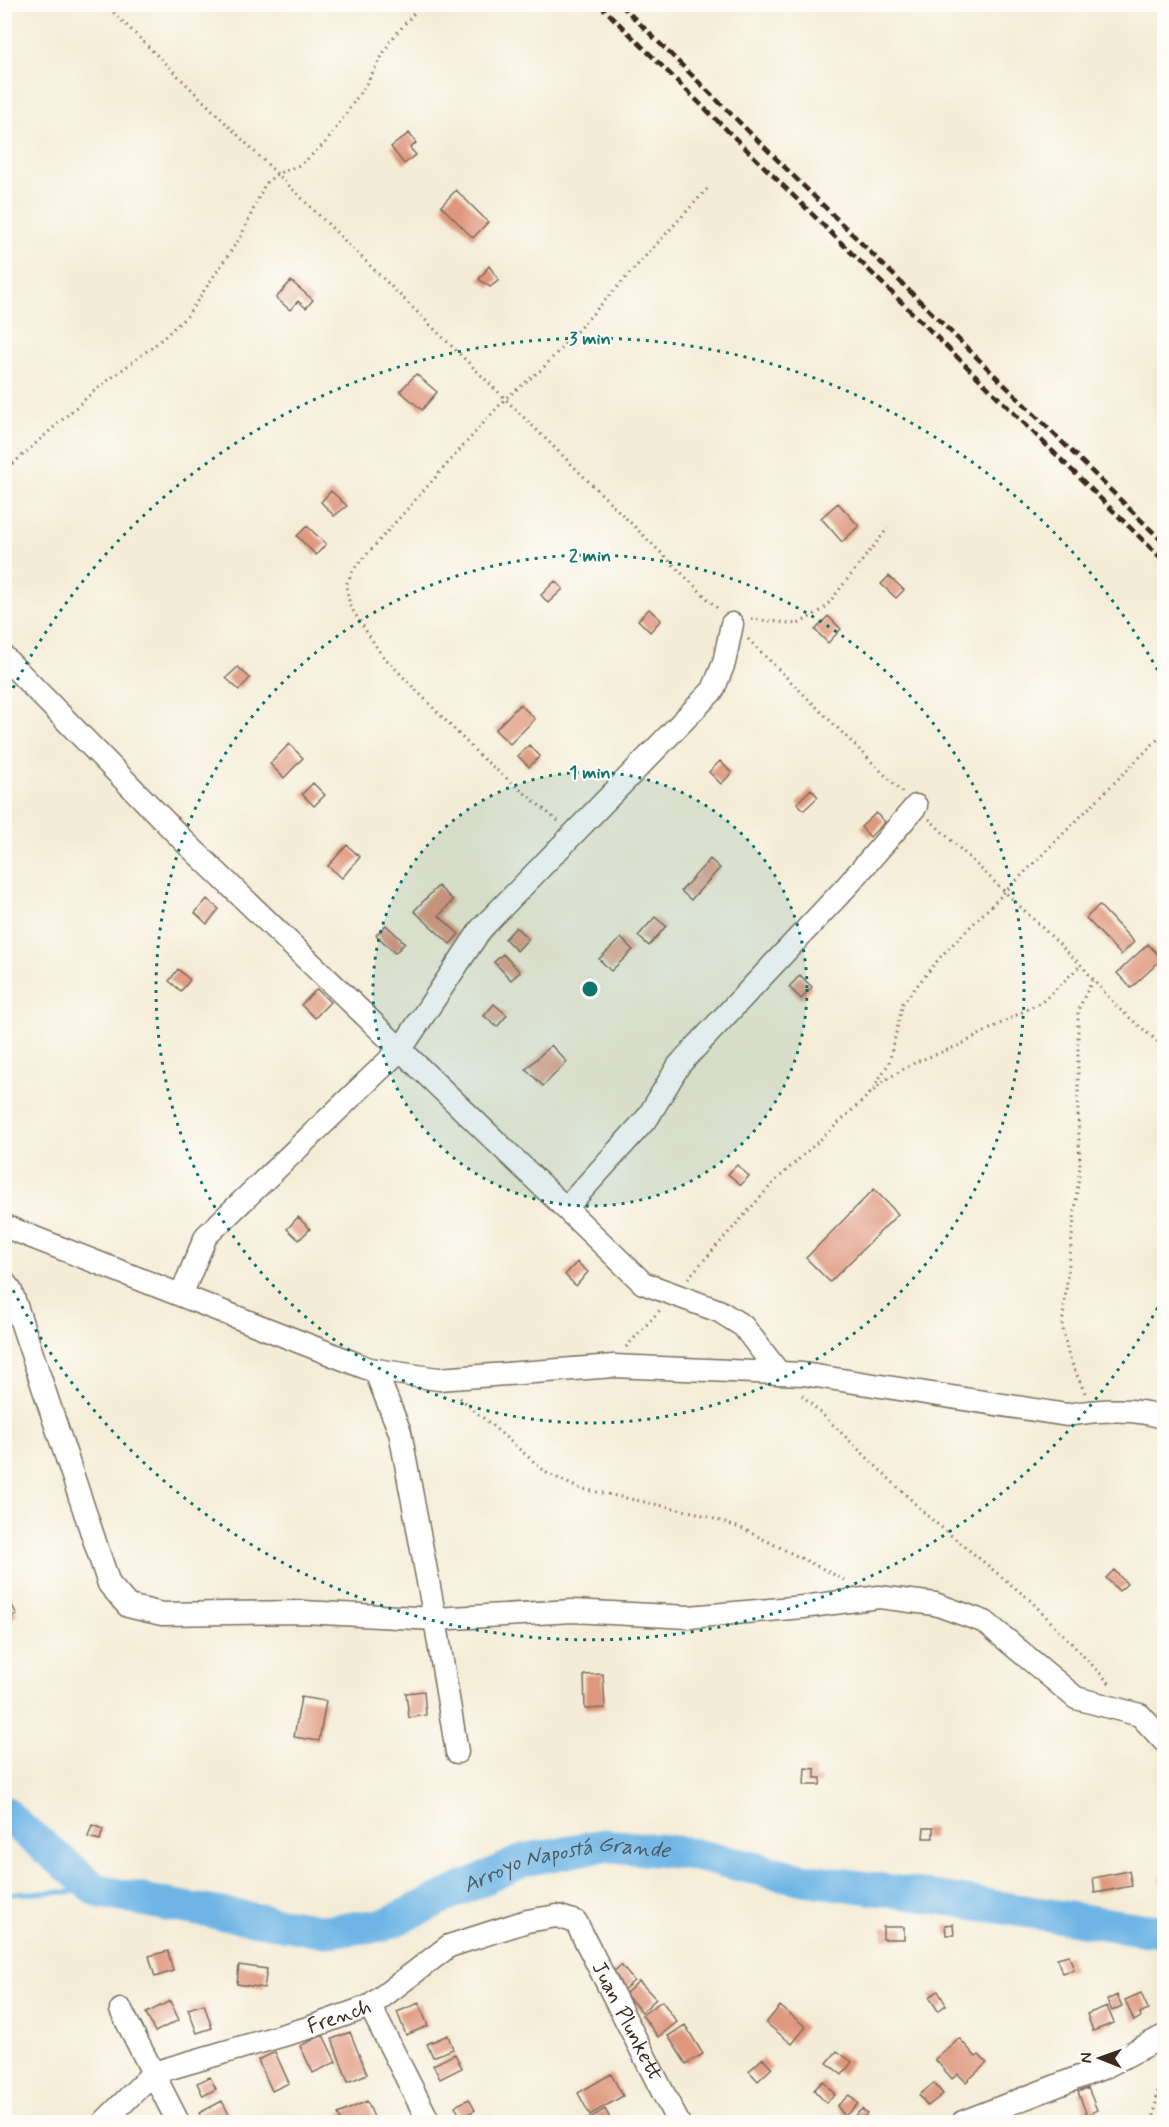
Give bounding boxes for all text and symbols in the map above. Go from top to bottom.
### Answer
text: 3 min [569,327,611,351]
text: 2 min [569,544,611,568]
text: 1 min [569,761,611,785]
centre of rings [580,979,600,999]
water label: Arroyo Napostá Grande [459,1830,672,1900]
street label: Juan Plunkett [585,1957,669,2087]
street label: French [304,1993,375,2041]
north arrow [1070,2028,1130,2088]
text: N [1076,2052,1097,2063]

